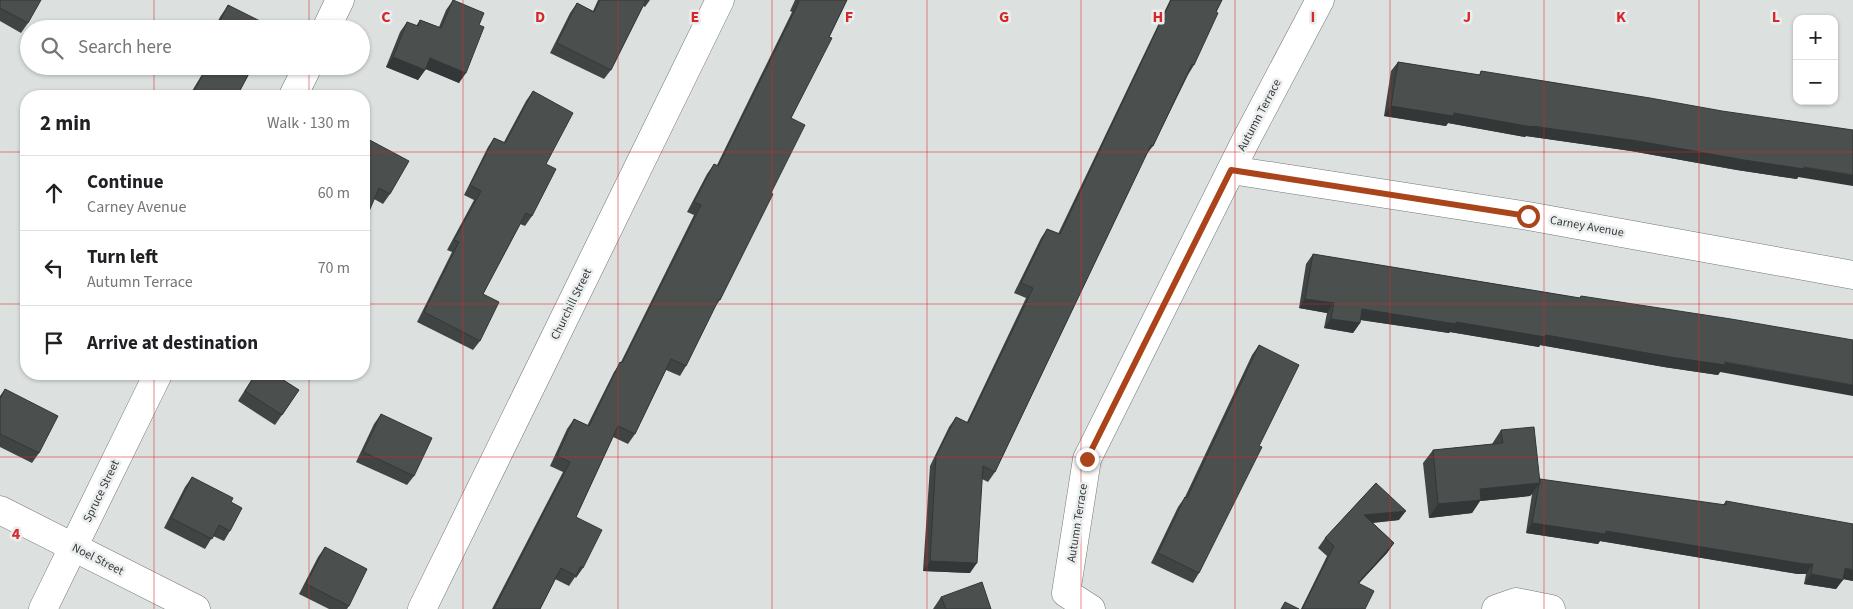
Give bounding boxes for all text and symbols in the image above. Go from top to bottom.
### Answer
text: C [381,6,391,28]
text: D [535,6,545,28]
text: E [691,6,699,28]
text: F [845,6,853,28]
text: G [999,6,1009,28]
text: H [1153,6,1163,28]
text: I [1311,6,1315,28]
text: J [1463,6,1471,28]
text: K [1616,6,1626,28]
text: L [1772,6,1780,28]
map controls [1793,15,1838,105]
button: + [1793,15,1838,60]
search box [20,20,370,75]
icon: search [38,34,66,62]
text: Search here [78,34,172,61]
button: − [1793,60,1838,105]
street label: Autumn Terrace [1233,76,1286,154]
text: 2 min [40,108,91,138]
text: Walk · 130 m [267,112,350,134]
text: Continue [87,169,164,196]
icon: ahead [40,179,68,207]
text: 60 m [318,182,350,204]
text: Carney Avenue [87,196,187,218]
route start [1517,205,1540,228]
street label: Carney Avenue [1549,212,1625,241]
text: Turn left [87,244,158,271]
icon: left [40,254,68,282]
text: 70 m [318,257,350,279]
street label: Churchill Street [547,266,596,343]
text: Autumn Terrace [87,271,193,293]
icon: arrive [40,329,68,357]
text: Arrive at destination [87,330,258,357]
route end [1076,448,1099,471]
street label: Spruce Street [79,457,124,525]
street label: Autumn Terrace [1063,483,1092,564]
text: 4 [12,523,21,545]
street label: Noel Street [69,539,126,580]

